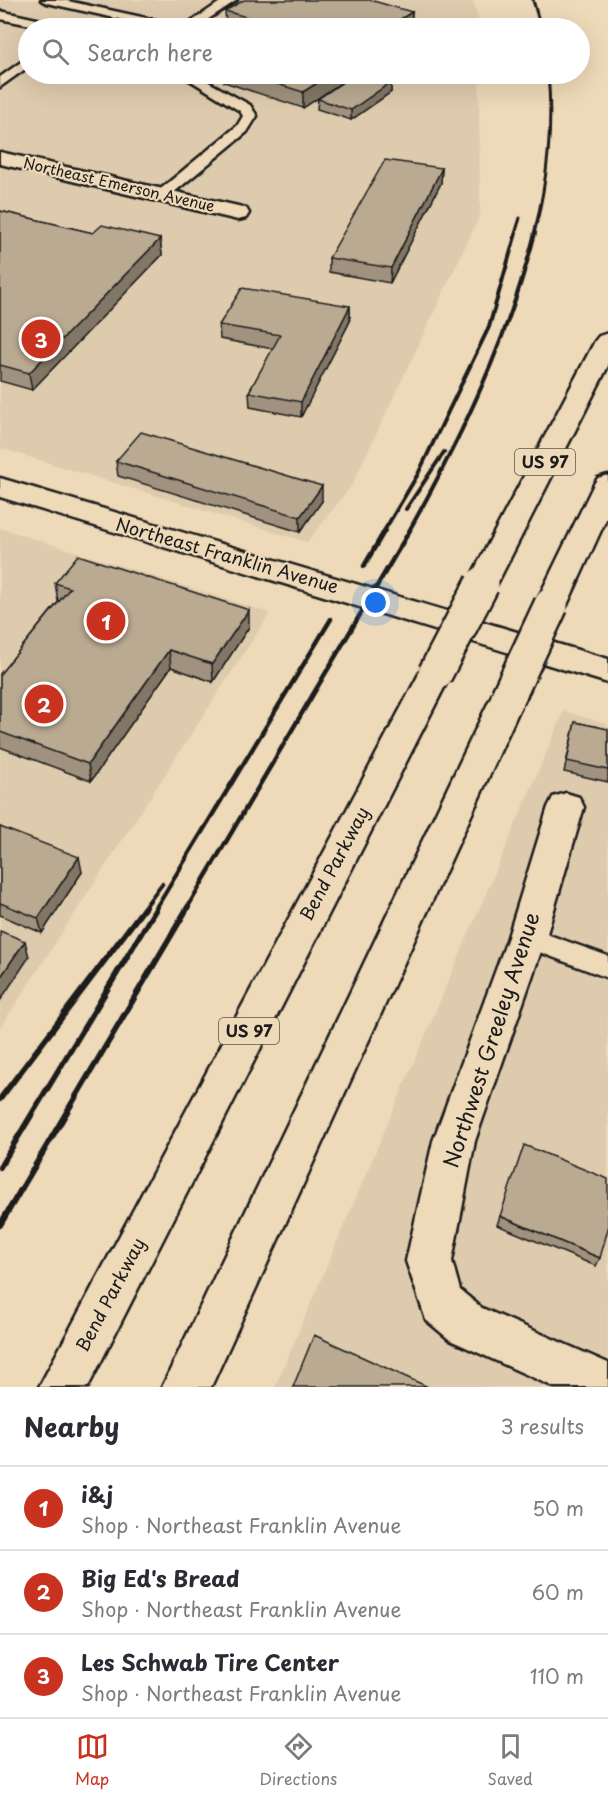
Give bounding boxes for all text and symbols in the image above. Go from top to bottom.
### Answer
search box [18,18,590,84]
icon: search [39,35,72,68]
text: Search here [87,35,213,68]
street label: Northeast Emerson Avenue [21,150,217,217]
pin: 3 [22,316,60,362]
road number: US 97 [515,449,575,475]
street label: Northeast Franklin Avenue [113,510,342,599]
your location [361,588,390,617]
pin: 1 [86,598,126,644]
pin: 2 [24,682,63,726]
street label: Bend Parkway [292,801,375,925]
street label: Northwest Greeley Avenue [434,907,547,1171]
road number: US 97 [219,1018,279,1044]
street label: Bend Parkway [68,1232,151,1356]
text: Nearby [24,1407,119,1446]
text: 3 results [501,1411,584,1441]
text: i&j [81,1477,113,1510]
text: 1 [39,1493,48,1523]
text: 50 m [532,1493,584,1523]
text: Shop · Northeast Franklin Avenue [81,1510,401,1540]
text: Big Ed's Bread [81,1561,240,1594]
text: 2 [36,1577,51,1607]
text: 60 m [532,1577,584,1607]
text: Shop · Northeast Franklin Avenue [81,1594,401,1624]
text: Les Schwab Tire Center [81,1645,339,1678]
text: 3 [37,1661,50,1691]
text: 110 m [530,1661,584,1691]
text: Shop · Northeast Franklin Avenue [81,1678,401,1708]
tab: Map [75,1730,109,1790]
tab: Directions [259,1730,337,1790]
tab: Saved [487,1730,533,1790]

